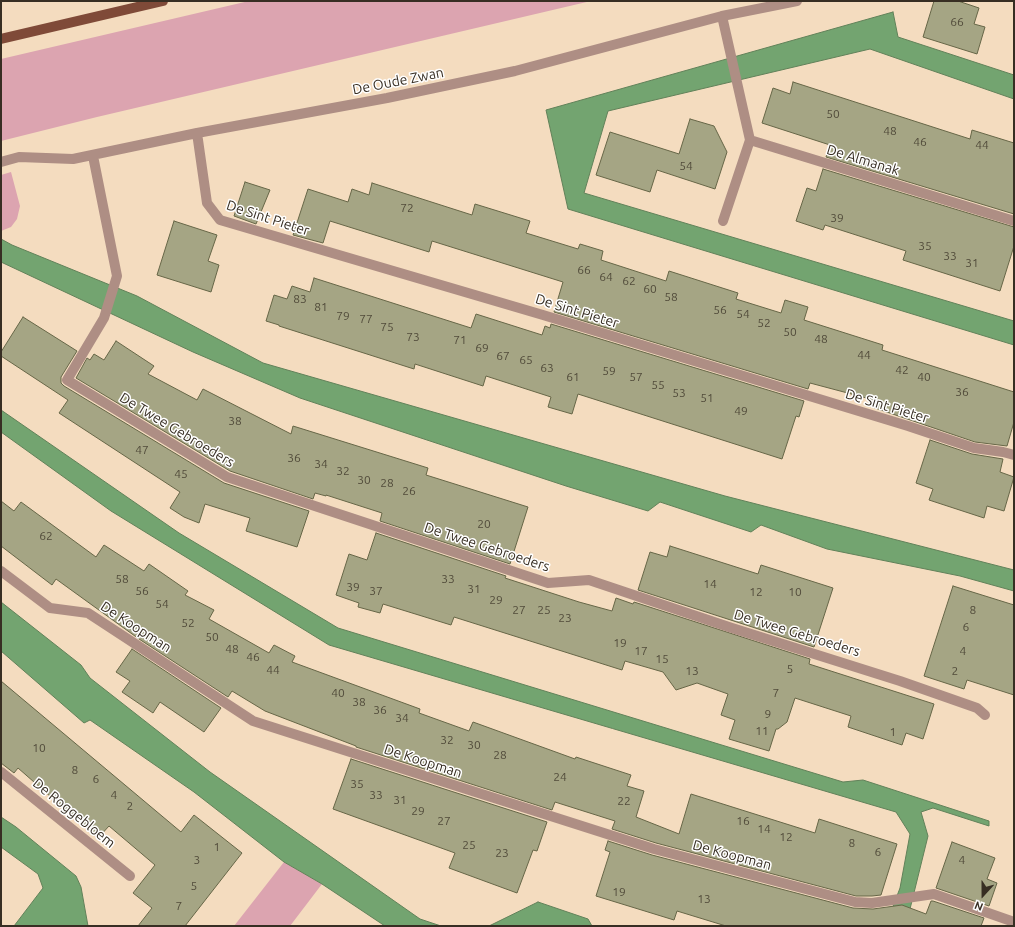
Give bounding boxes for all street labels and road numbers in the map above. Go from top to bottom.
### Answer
street label: De Oude Zwan [351,64,445,98]
street label: De Almanak [825,141,901,179]
street label: De Sint Pieter [224,197,312,239]
street label: De Sint Pieter [533,290,621,332]
street label: De Sint Pieter [843,385,931,427]
street label: De Twee Gebroeders [117,389,237,471]
street label: De Twee Gebroeders [422,519,552,575]
street label: De Koopman [97,598,175,656]
street label: De Twee Gebroeders [732,606,862,660]
street label: De Koopman [382,740,464,782]
street label: De Roggebloem [29,775,119,851]
street label: De Koopman [691,836,773,874]

